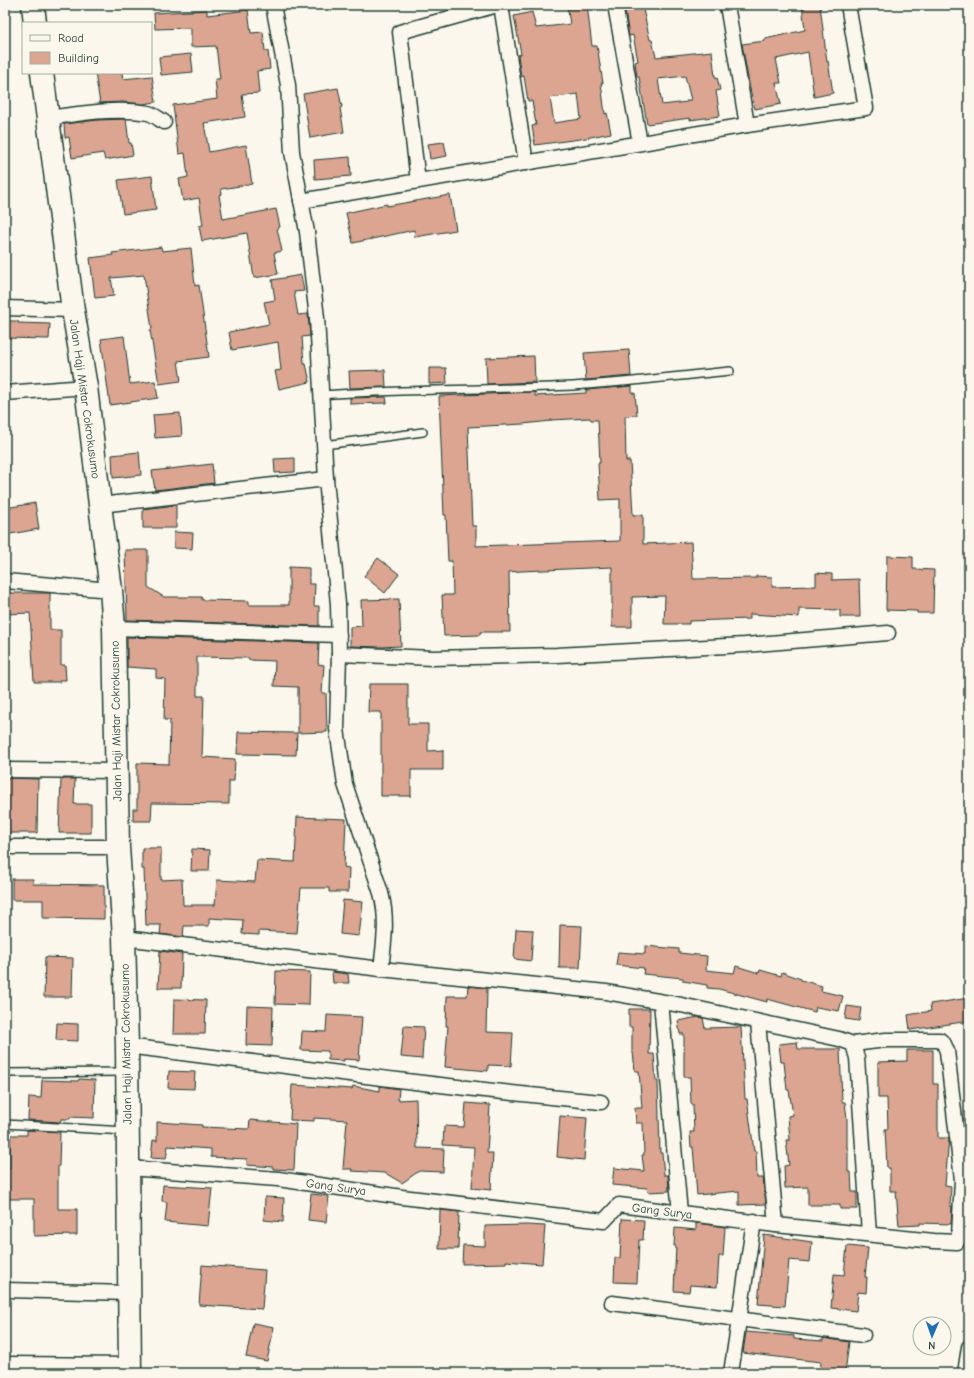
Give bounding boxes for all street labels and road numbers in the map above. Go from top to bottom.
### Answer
street label: Jalan Haji Mistar Cokrokusumo [67,318,103,480]
street label: Jalan Haji Mistar Cokrokusumo [108,640,124,802]
street label: Jalan Haji Mistar Cokrokusumo [118,963,134,1125]
street label: Gang Surya [305,1176,367,1198]
street label: Gang Surya [631,1200,693,1222]

